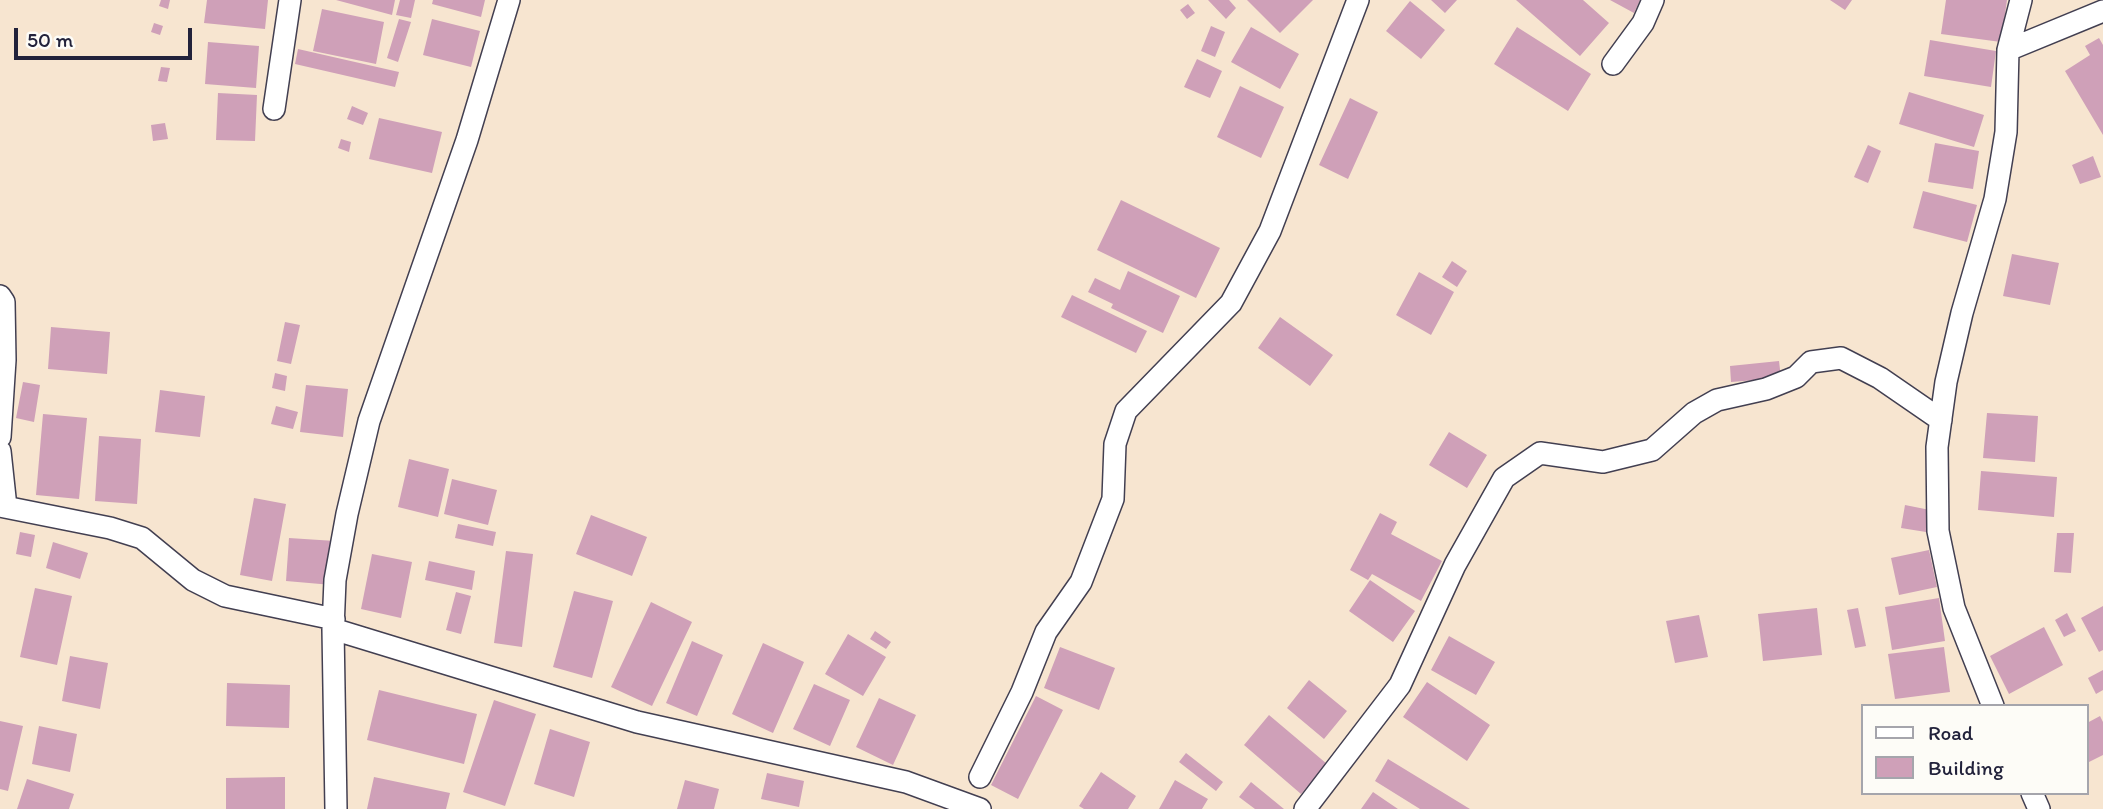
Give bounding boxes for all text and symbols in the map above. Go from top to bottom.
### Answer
scale bar [18,14,196,58]
text: 50 m [27,27,73,52]
legend [1862,704,2089,795]
text: Road [1928,720,1973,745]
text: Building [1928,755,2004,780]

